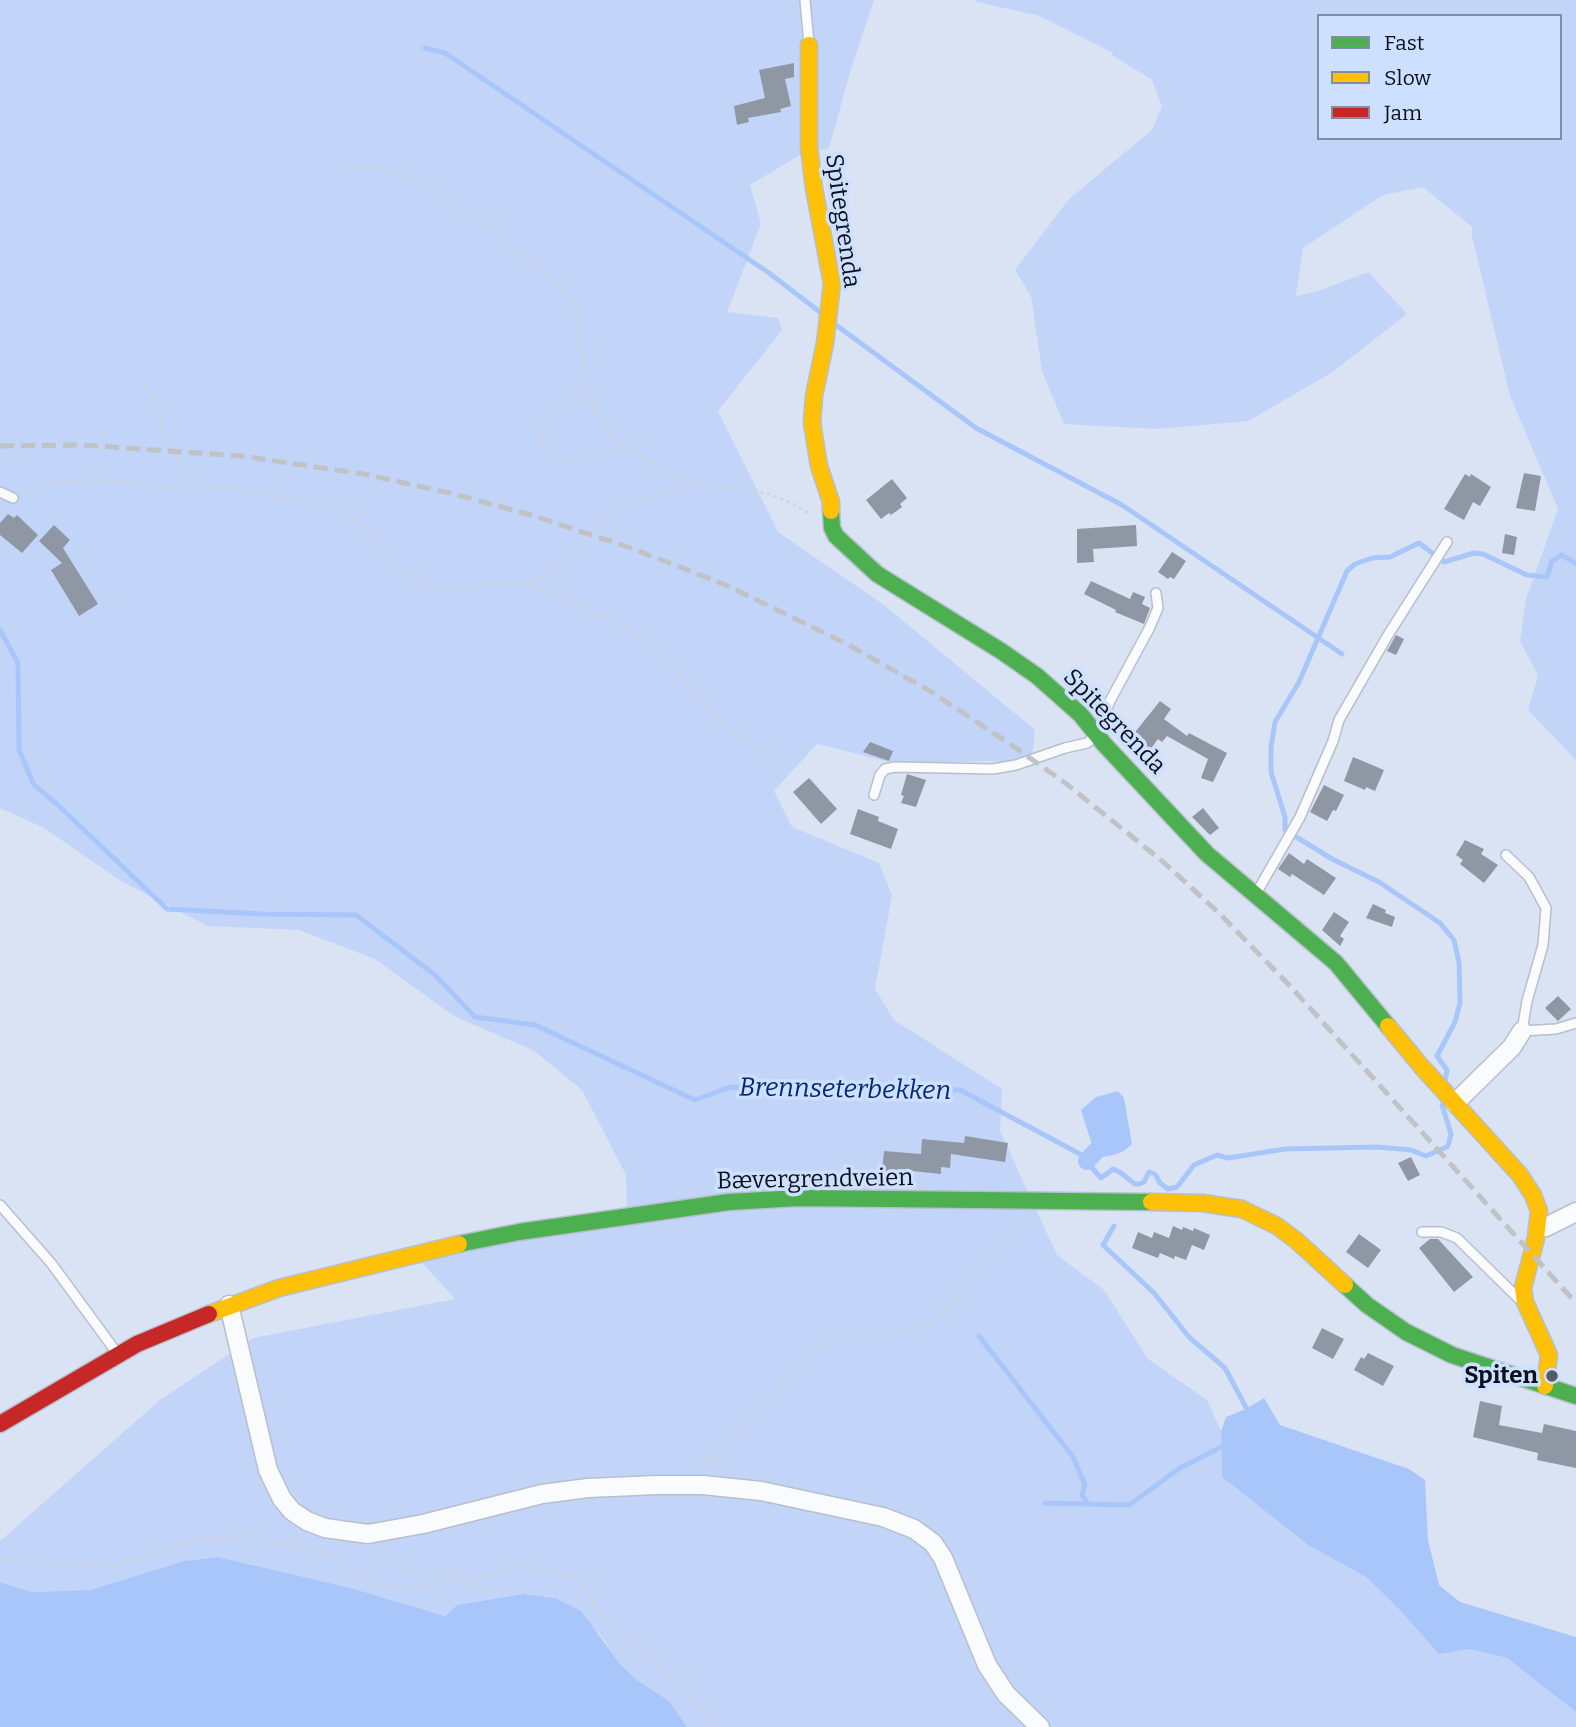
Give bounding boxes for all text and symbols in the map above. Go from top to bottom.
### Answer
legend [1317,14,1562,140]
text: Fast [1384,30,1424,56]
text: Slow [1384,65,1431,91]
text: Jam [1384,100,1422,126]
street label: Spitegrenda [818,152,866,290]
street label: Spitegrenda [1057,663,1171,781]
water label: Brennseterbekken [739,1073,951,1107]
street label: Bævergrendveien [716,1164,914,1196]
place label: Spiten [1464,1362,1538,1390]
marker: Spiten [1544,1368,1560,1384]

